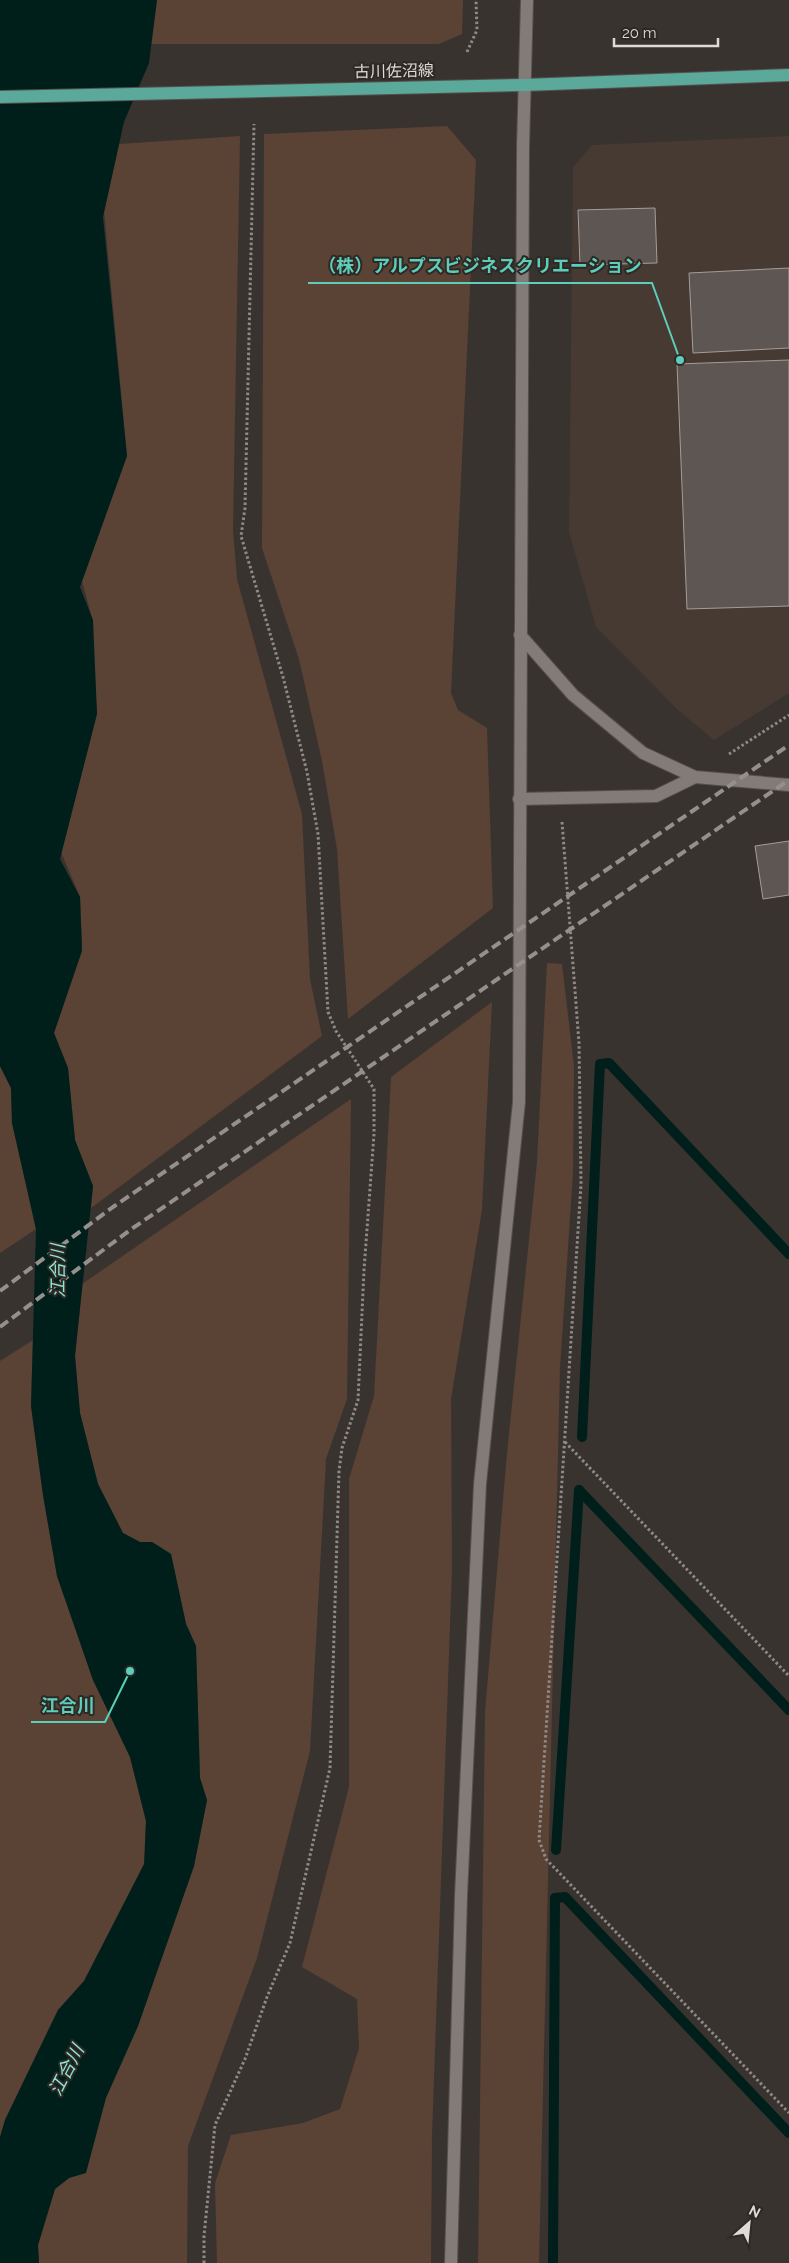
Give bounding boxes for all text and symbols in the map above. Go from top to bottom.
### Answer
scale bar [614,15,718,47]
text: 20 m [622,24,657,42]
street label: 古川佐沼線 [354,61,434,81]
callout: （株）アルプスビジネスクリエーション [308,250,652,283]
text: （株）アルプスビジネスクリエーション [318,255,642,276]
water label: 江合川 [47,1242,68,1298]
callout: 江合川 [31,1689,105,1722]
text: 江合川 [41,1695,95,1716]
water label: 江合川 [44,2039,89,2099]
north arrow [724,2198,774,2248]
text: N [747,2202,763,2221]

